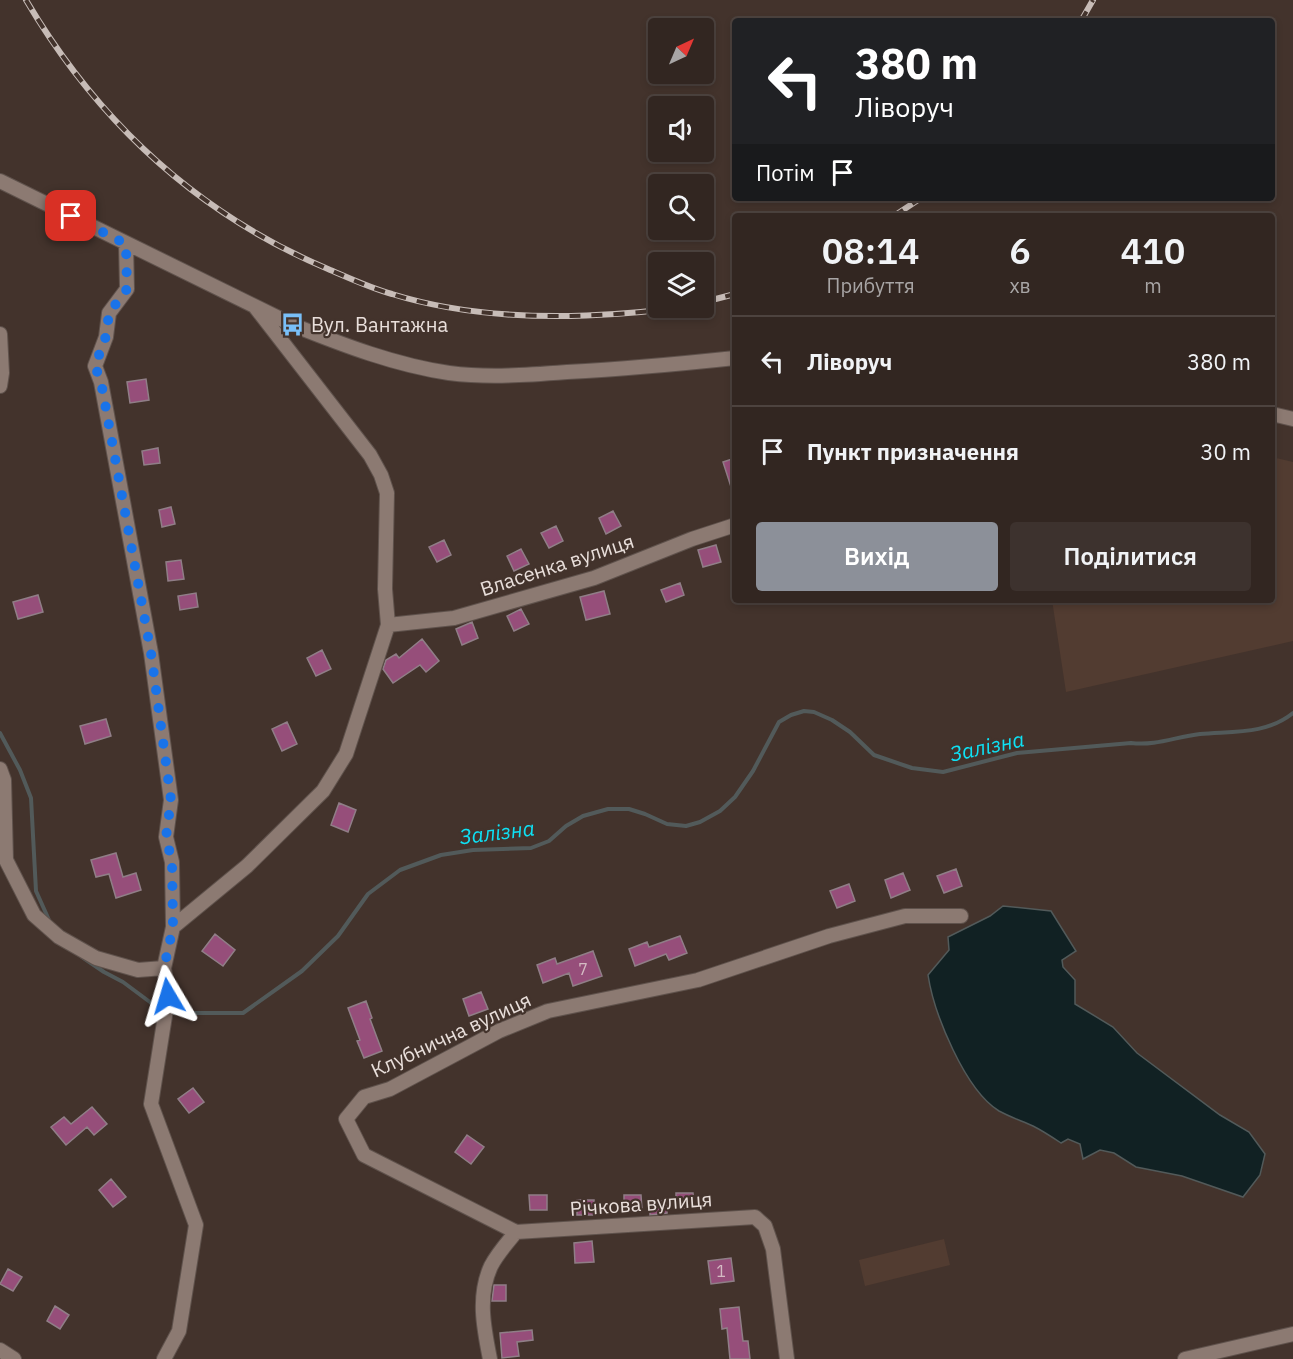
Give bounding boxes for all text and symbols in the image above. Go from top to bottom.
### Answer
north arrow [648,18,714,84]
map controls [648,18,714,318]
text: 380 m [855,36,978,91]
icon: left [756,42,834,120]
text: Ліворуч [855,89,954,124]
button: sound [648,96,714,162]
icon: arrive [826,156,859,189]
text: Потім [756,158,814,187]
button: search [648,174,714,240]
pin [45,190,96,241]
icon: arrive [54,199,87,232]
text: 08:14 [822,227,920,274]
text: 6 [1009,227,1031,274]
text: 410 [1121,227,1185,274]
button: layers [648,252,714,318]
text: Прибуття [827,272,915,299]
text: хв [1009,272,1031,299]
text: m [1144,272,1162,299]
place label: Вул. Вантажна [311,311,448,338]
bus stop icon: Вул. Вантажна [280,312,306,338]
icon: left [756,345,789,378]
text: Ліворуч [807,347,892,376]
text: 380 m [1187,347,1251,376]
icon: arrive [756,435,789,468]
text: Пункт призначення [807,437,1019,466]
text: 30 m [1200,437,1251,466]
button: Вихід [756,522,998,591]
button: Поділитися [1010,522,1251,591]
street label: Власенка вулиця [476,527,637,602]
water label: Залізна [947,724,1027,768]
water label: Залізна [458,814,536,851]
house number: 7 [578,959,588,979]
position arrow [136,964,200,1028]
street label: Клубнична вулиця [366,986,535,1084]
street label: Річкова вулиця [569,1185,713,1222]
house number: 1 [716,1261,726,1281]

